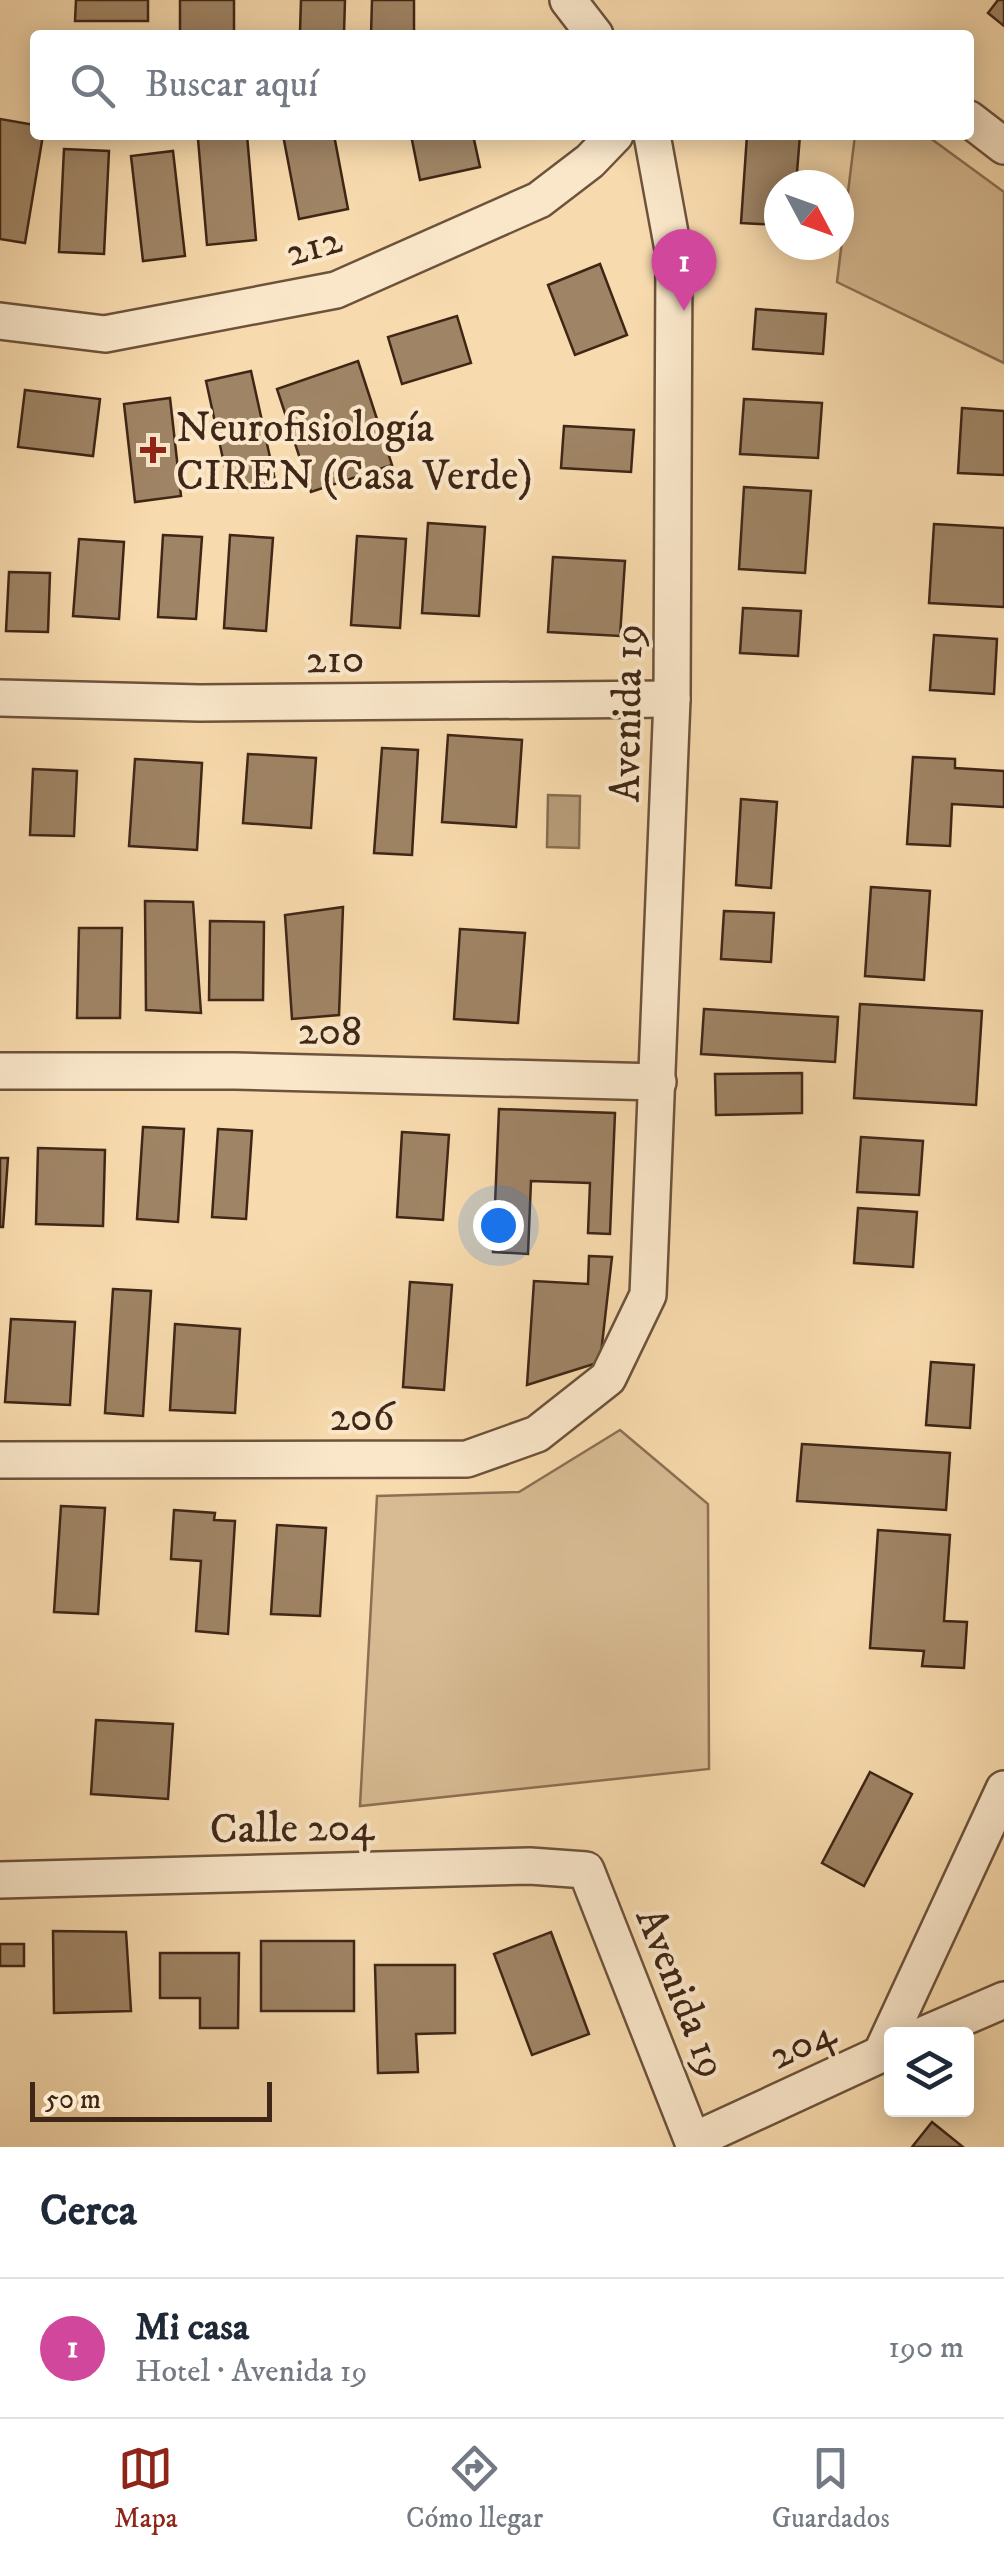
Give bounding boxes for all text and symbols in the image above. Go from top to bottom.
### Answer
search box [30,30,974,140]
icon: search [65,58,120,113]
text: Buscar aquí [145,61,318,109]
north arrow [764,170,854,260]
street label: 212 [279,214,349,280]
pin: 1 [652,228,716,311]
place label: Neurofisiología CIREN (Casa Verde) [176,403,533,503]
marker: Neurofisiología CIREN (Casa Verde) [140,437,166,463]
street label: Avenida 19 [600,623,656,803]
street label: 210 [305,633,365,687]
street label: 208 [297,1005,363,1059]
your location [473,1200,524,1251]
street label: 206 [329,1392,397,1444]
street label: Calle 204 [209,1802,376,1856]
street label: Avenida 19 [623,1901,738,2086]
street label: 204 [761,2007,844,2083]
map controls [884,2027,974,2117]
button: layers [884,2027,974,2117]
scale bar [30,2077,272,2122]
text: 50 m [45,2082,101,2117]
text: Cerca [40,2186,137,2238]
text: Mi casa [135,2304,249,2352]
text: 1 [67,2328,78,2368]
text: 190 m [888,2328,964,2368]
text: Hotel · Avenida 19 [135,2352,367,2392]
tab: Mapa [114,2441,178,2536]
tab: Cómo llegar [406,2441,543,2536]
tab: Guardados [772,2441,890,2536]

